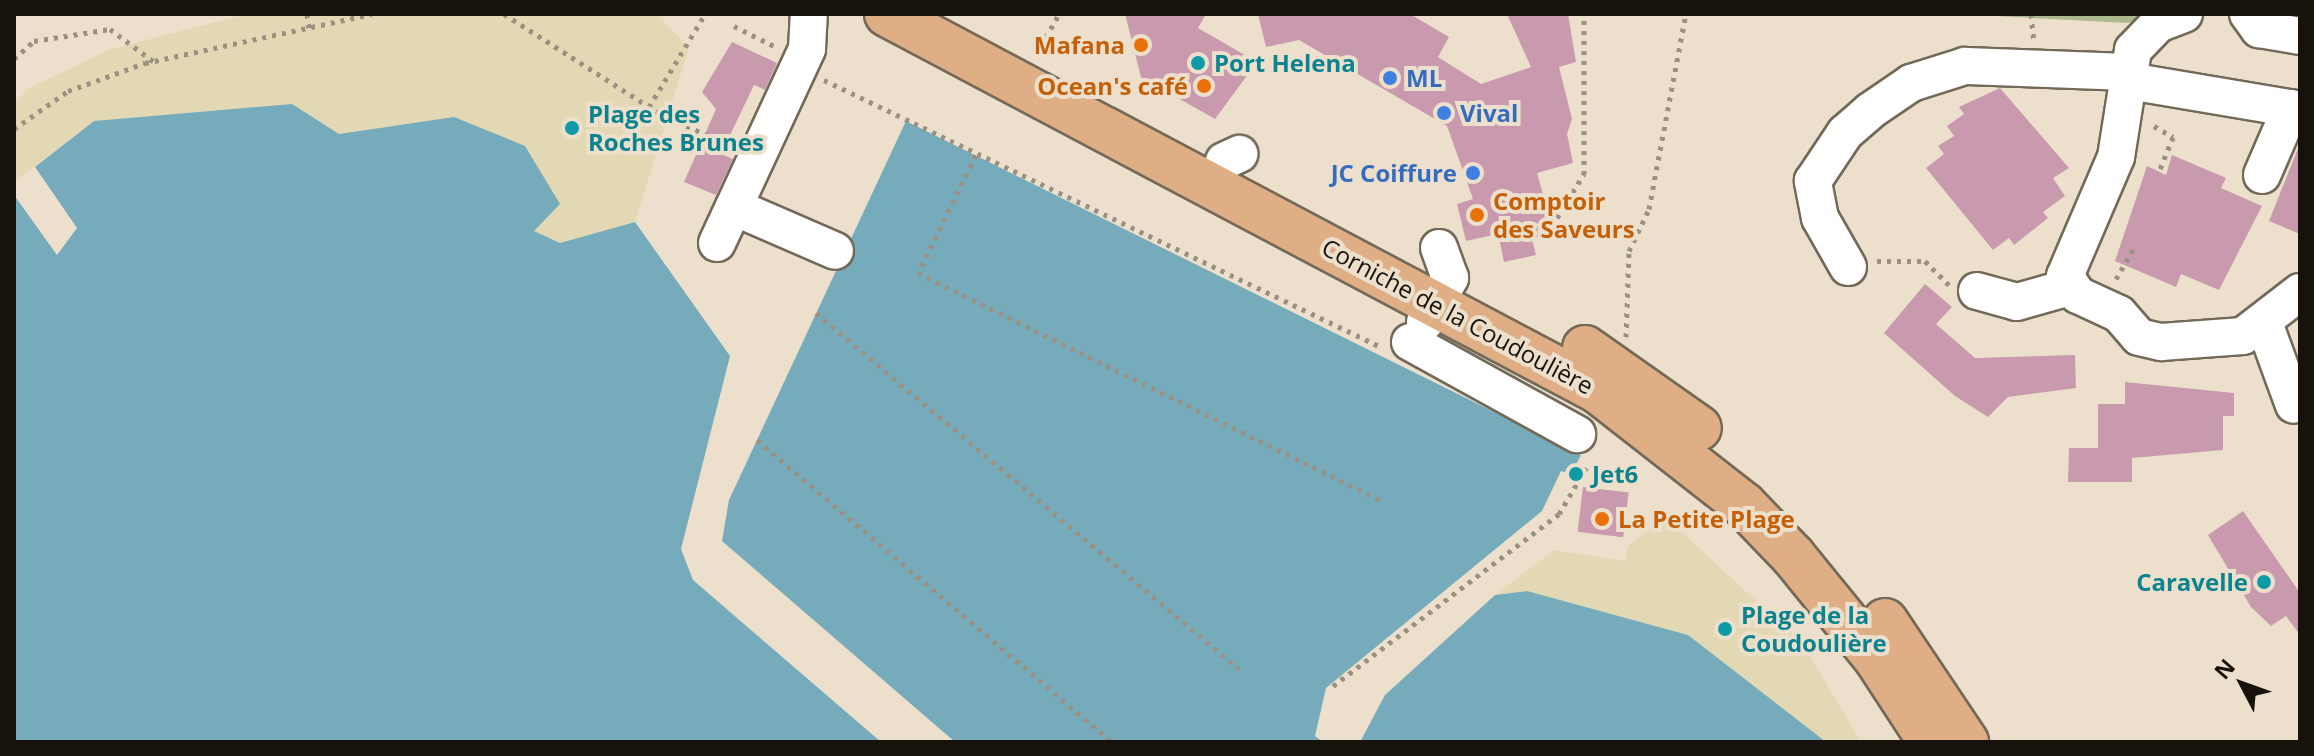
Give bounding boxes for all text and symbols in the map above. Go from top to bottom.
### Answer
place label: Mafana [1034,31,1125,59]
marker: Mafana [1132,36,1150,54]
place label: Port Helena [1214,49,1356,77]
marker: Port Helena [1189,54,1207,72]
place label: ML [1406,64,1442,92]
marker: ML [1381,69,1399,87]
place label: Ocean's café [1037,72,1188,100]
marker: Ocean's café [1195,77,1213,95]
place label: Vival [1460,99,1518,127]
place label: Plage des Roches Brunes [588,100,764,156]
marker: Vival [1435,104,1453,122]
marker: Plage des Roches Brunes [563,119,581,137]
place label: JC Coiffure [1331,159,1457,187]
marker: JC Coiffure [1464,164,1482,182]
place label: Comptoir des Saveurs [1493,187,1635,243]
marker: Comptoir des Saveurs [1468,206,1486,224]
street label: Corniche de la Coudoulière [1317,232,1599,400]
place label: Jet6 [1592,460,1638,488]
marker: Jet6 [1567,465,1585,483]
place label: La Petite Plage [1618,505,1795,533]
marker: La Petite Plage [1593,510,1611,528]
place label: Caravelle [2136,568,2248,596]
marker: Caravelle [2255,573,2273,591]
place label: Plage de la Coudoulière [1741,601,1887,657]
marker: Plage de la Coudoulière [1716,620,1734,638]
north arrow [2202,644,2282,724]
text: N [2207,652,2241,685]

